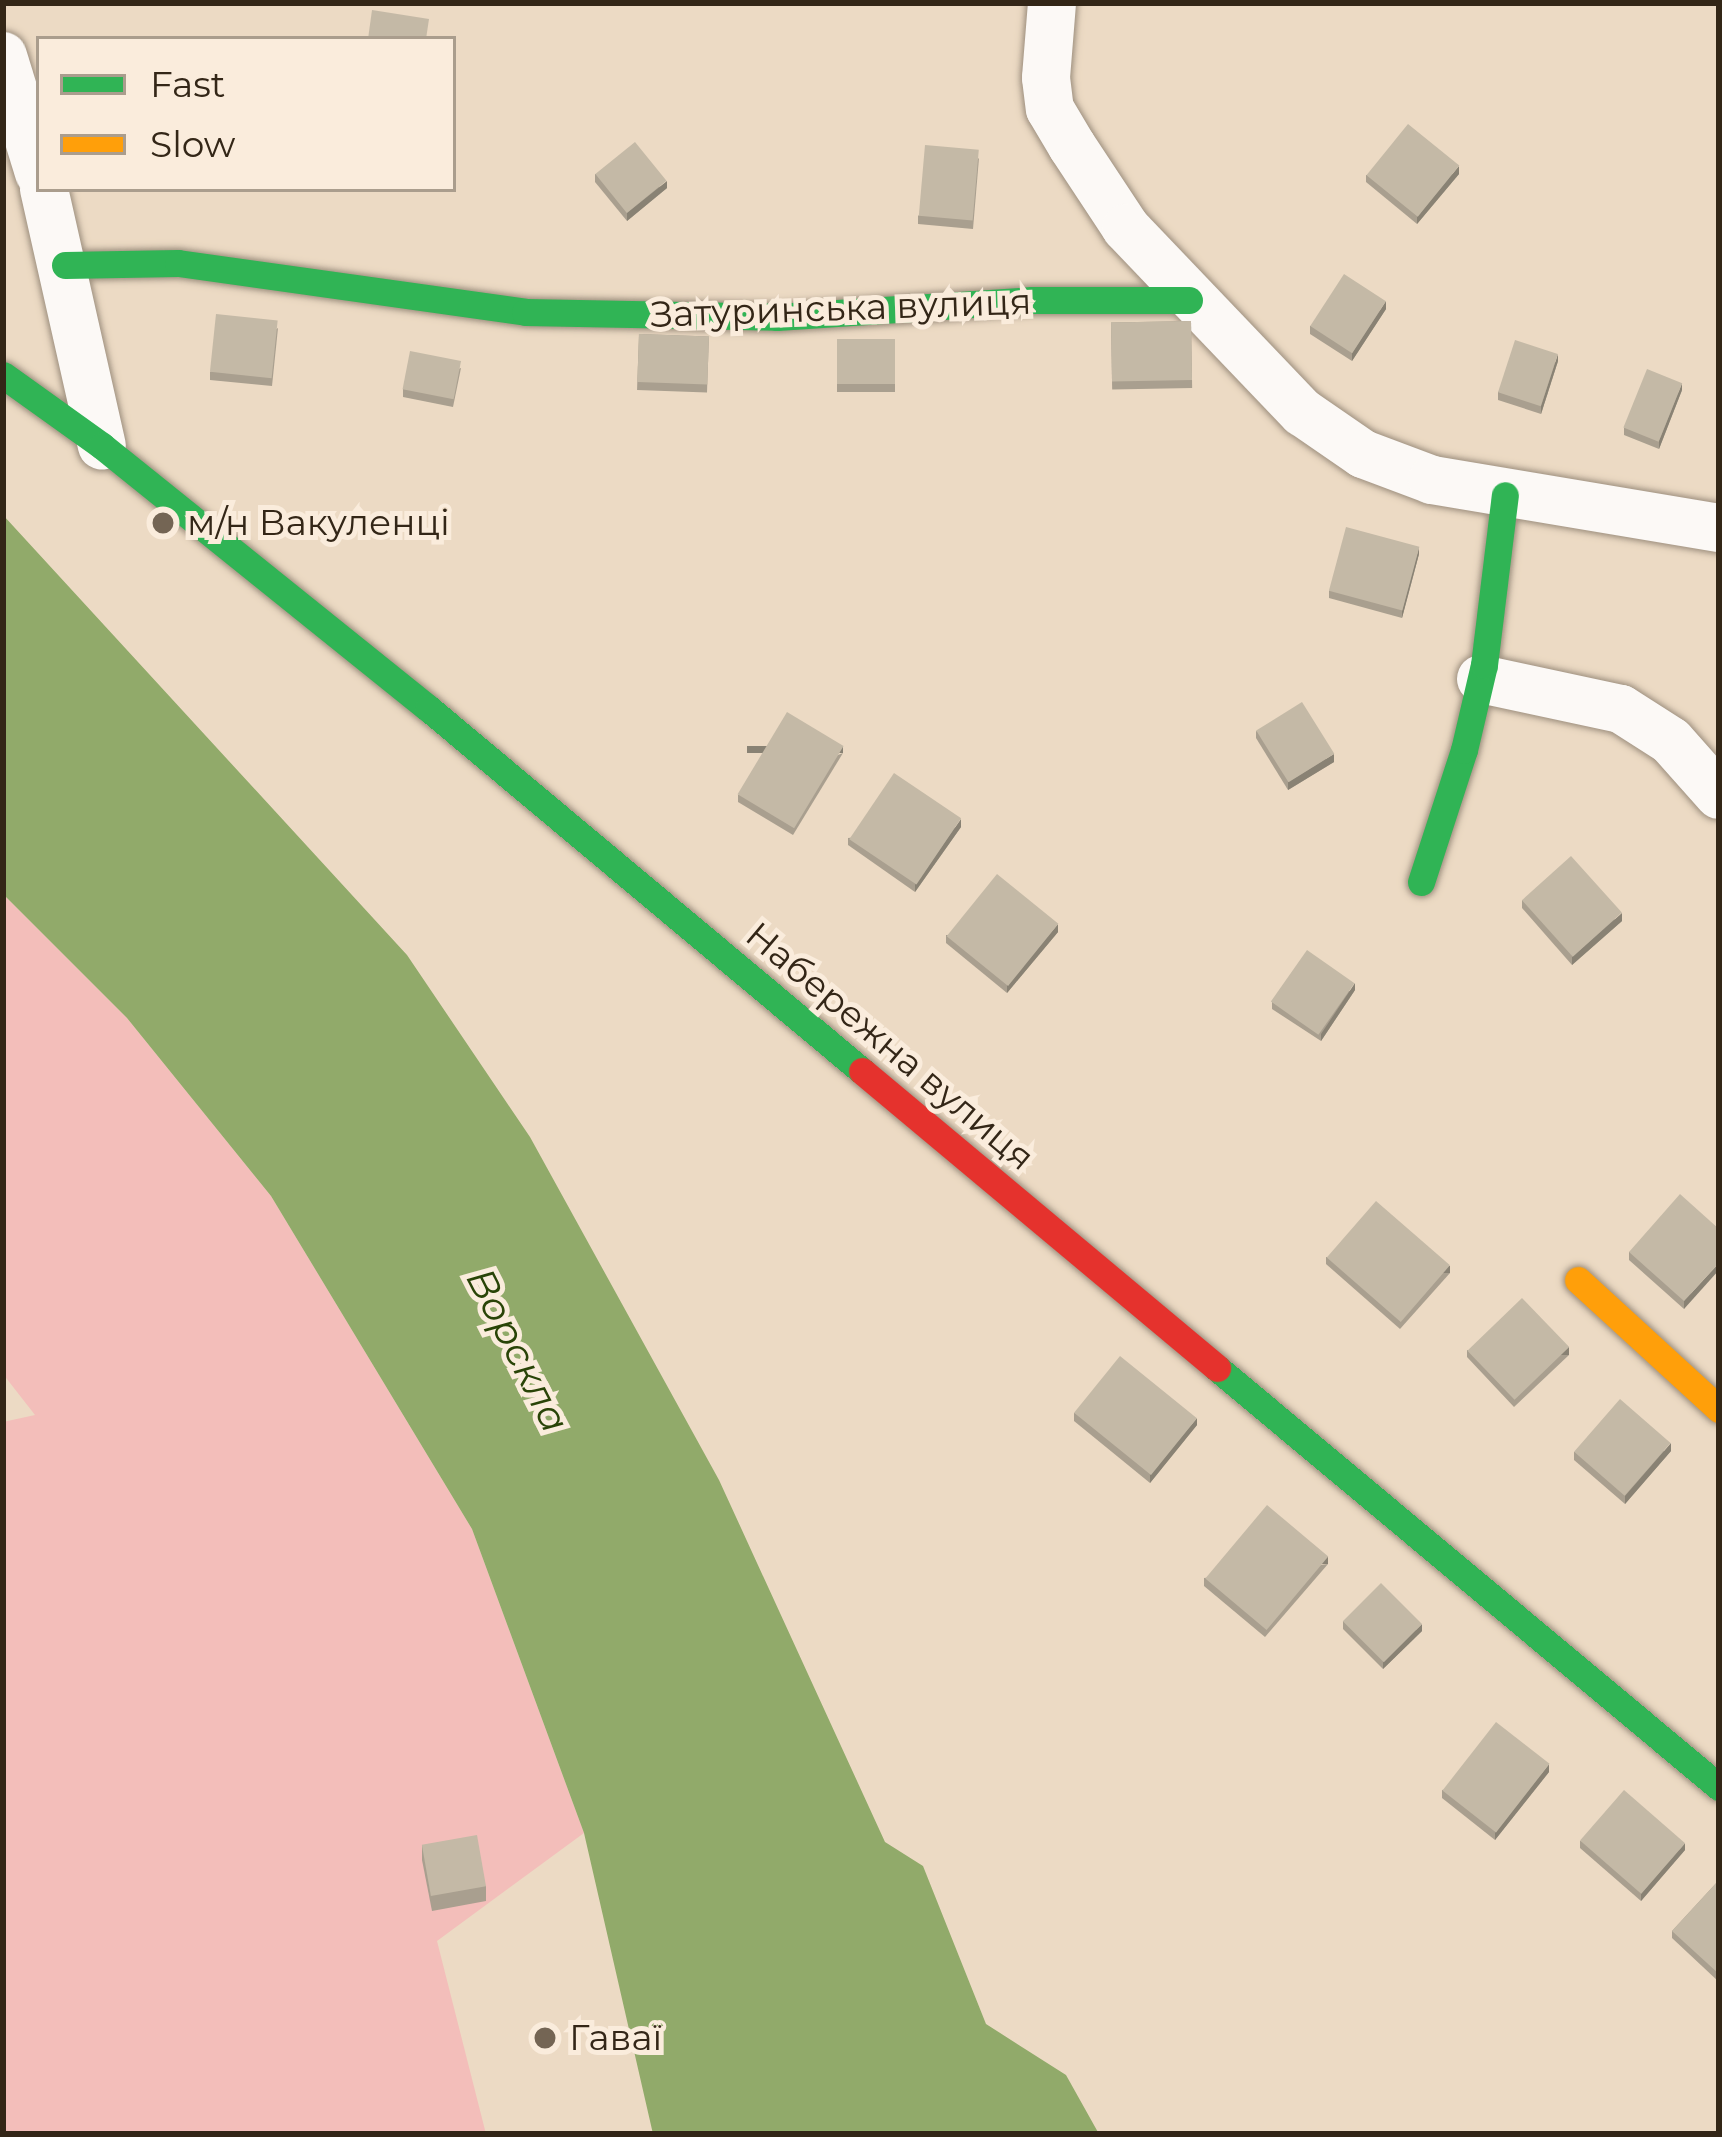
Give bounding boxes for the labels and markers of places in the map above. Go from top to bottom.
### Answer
place label: м/н Вакуленці [187,501,450,545]
marker: м/н Вакуленці [150,510,176,536]
place label: Гаваї [569,2016,662,2060]
marker: Гаваї [532,2025,558,2051]

